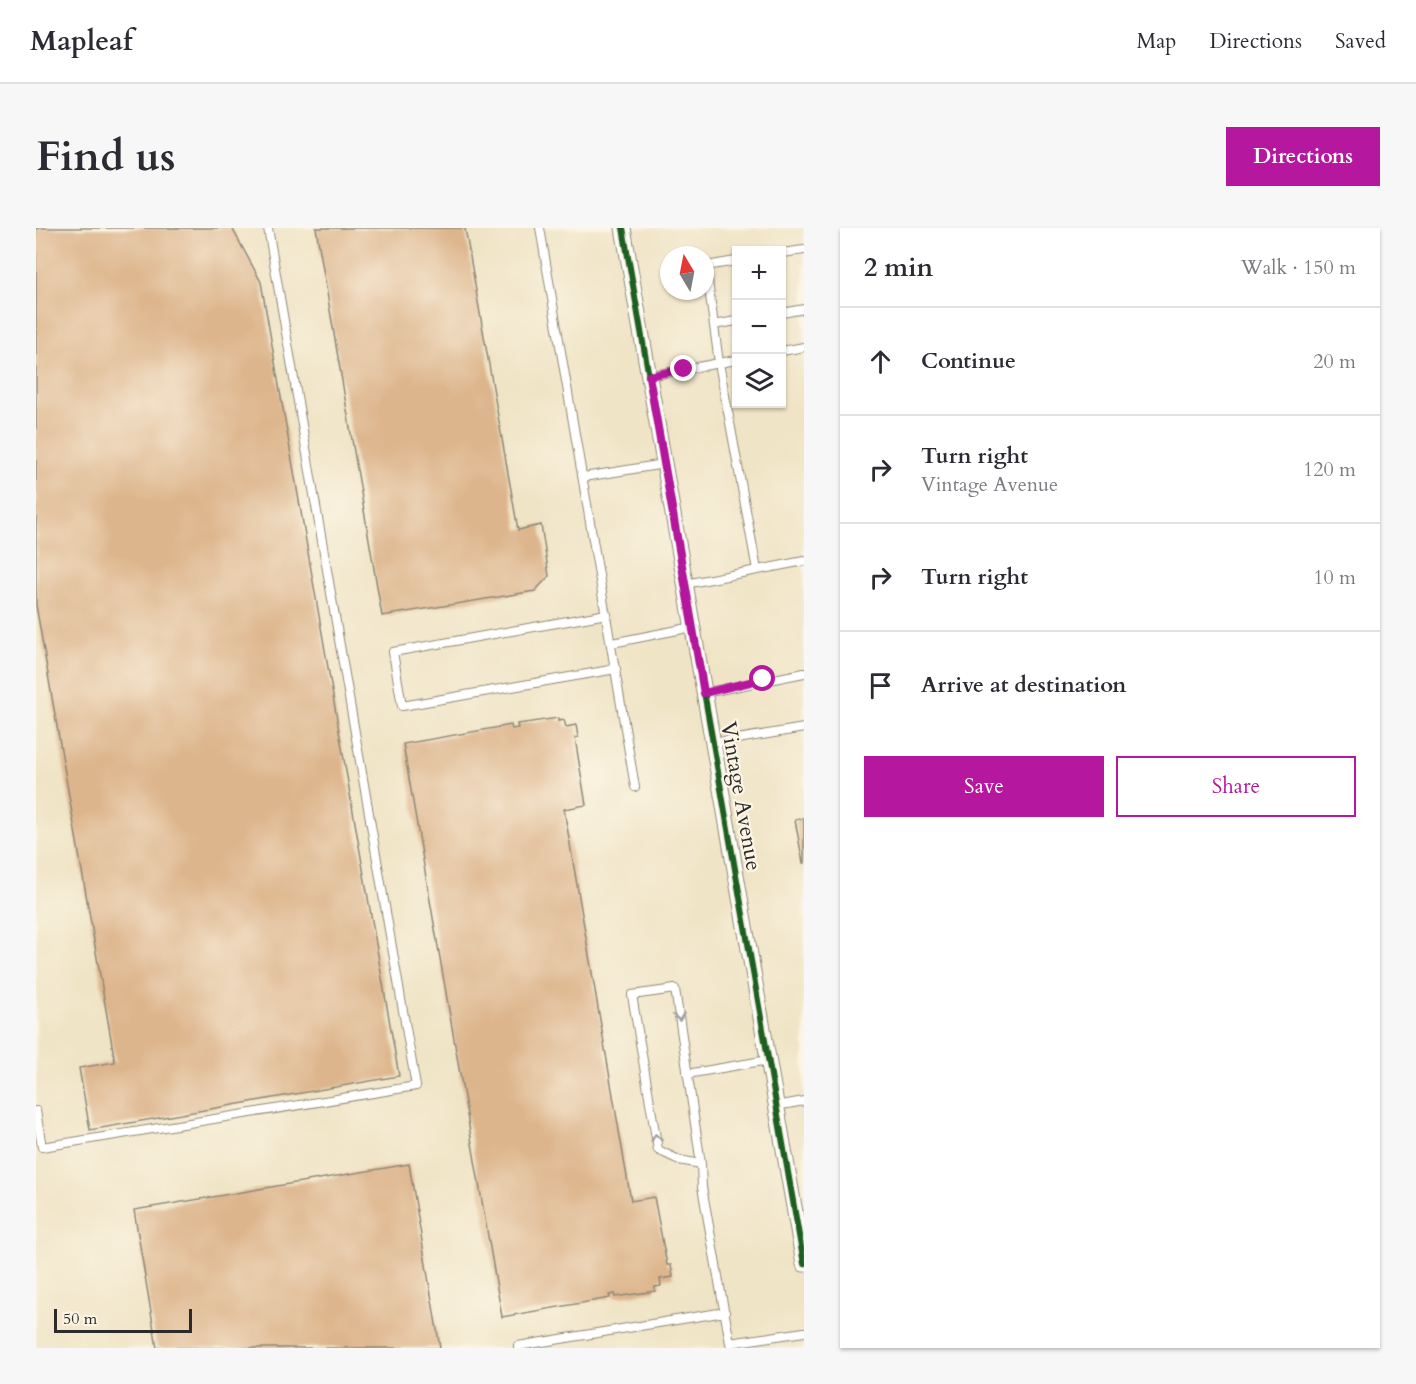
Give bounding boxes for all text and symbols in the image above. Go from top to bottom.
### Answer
text: Mapleaf [30,22,133,60]
text: Map [1136,27,1176,56]
text: Directions [1209,27,1302,56]
text: Saved [1335,27,1386,56]
button: Directions [1226,127,1380,186]
text: Find us [36,128,176,185]
north arrow [660,246,714,300]
map controls [732,246,786,408]
button: + [732,246,786,300]
text: 2 min [864,250,933,285]
text: Walk · 150 m [1241,254,1356,281]
button: − [732,300,786,354]
icon: ahead [864,345,897,378]
text: Continue [921,346,1016,376]
text: 20 m [1313,348,1356,375]
button: layers [732,354,786,408]
route end [670,355,696,381]
text: Turn right [921,441,1028,471]
icon: right [864,453,897,486]
text: 120 m [1303,456,1356,483]
text: Vintage Avenue [921,471,1058,498]
icon: right [864,561,897,594]
text: Turn right [921,562,1028,592]
text: 10 m [1313,564,1356,591]
route start [749,665,775,691]
icon: arrive [864,669,897,702]
text: Arrive at destination [921,670,1126,700]
street label: Vintage Avenue [713,719,769,873]
button: Save [864,756,1104,817]
button: Share [1116,756,1356,817]
one-way arrow [672,1013,684,1022]
one-way arrow [650,1133,663,1143]
scale bar [54,1306,192,1334]
text: 50 m [63,1308,97,1330]

